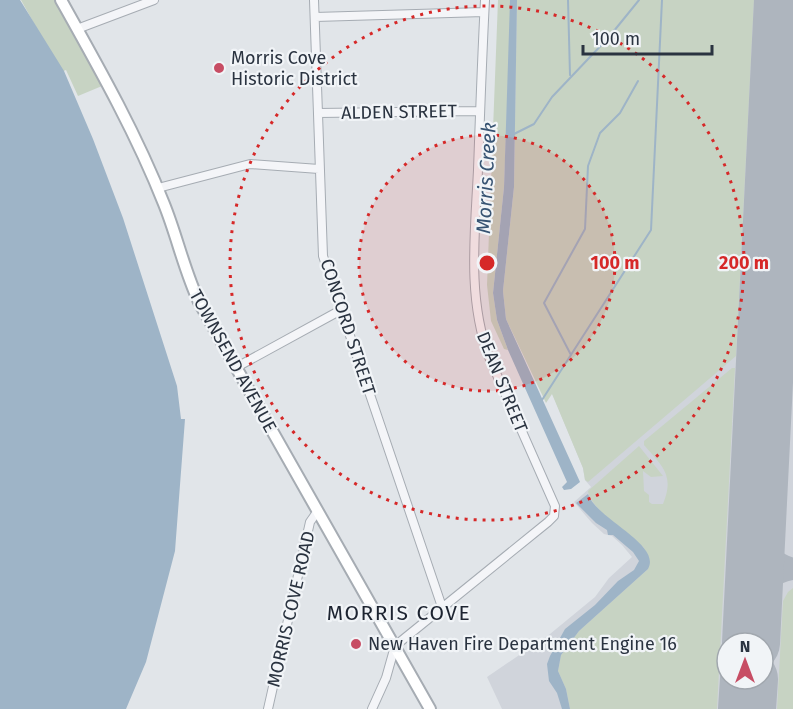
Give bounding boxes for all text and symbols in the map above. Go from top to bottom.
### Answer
scale bar [583,18,712,56]
text: 100 m [592,28,640,50]
place label: Morris Cove Historic District [231,47,358,90]
marker: Morris Cove Historic District [212,61,226,75]
street label: ALDEN STREET [341,100,458,124]
water label: Morris Creek [471,122,501,234]
text: 100 m [591,252,639,274]
text: 200 m [719,252,769,274]
centre of rings [477,253,497,273]
street label: CONCORD STREET [316,256,381,399]
street label: TOWNSEND AVENUE [185,286,281,436]
street label: DEAN STREET [472,328,532,436]
street label: MORRIS COVE ROAD [262,529,320,689]
district label: MORRIS COVE [327,600,471,626]
north arrow [715,631,775,691]
place label: New Haven Fire Department Engine 16 [368,633,677,655]
marker: New Haven Fire Department Engine 16 [349,637,363,651]
text: N [740,637,750,656]

